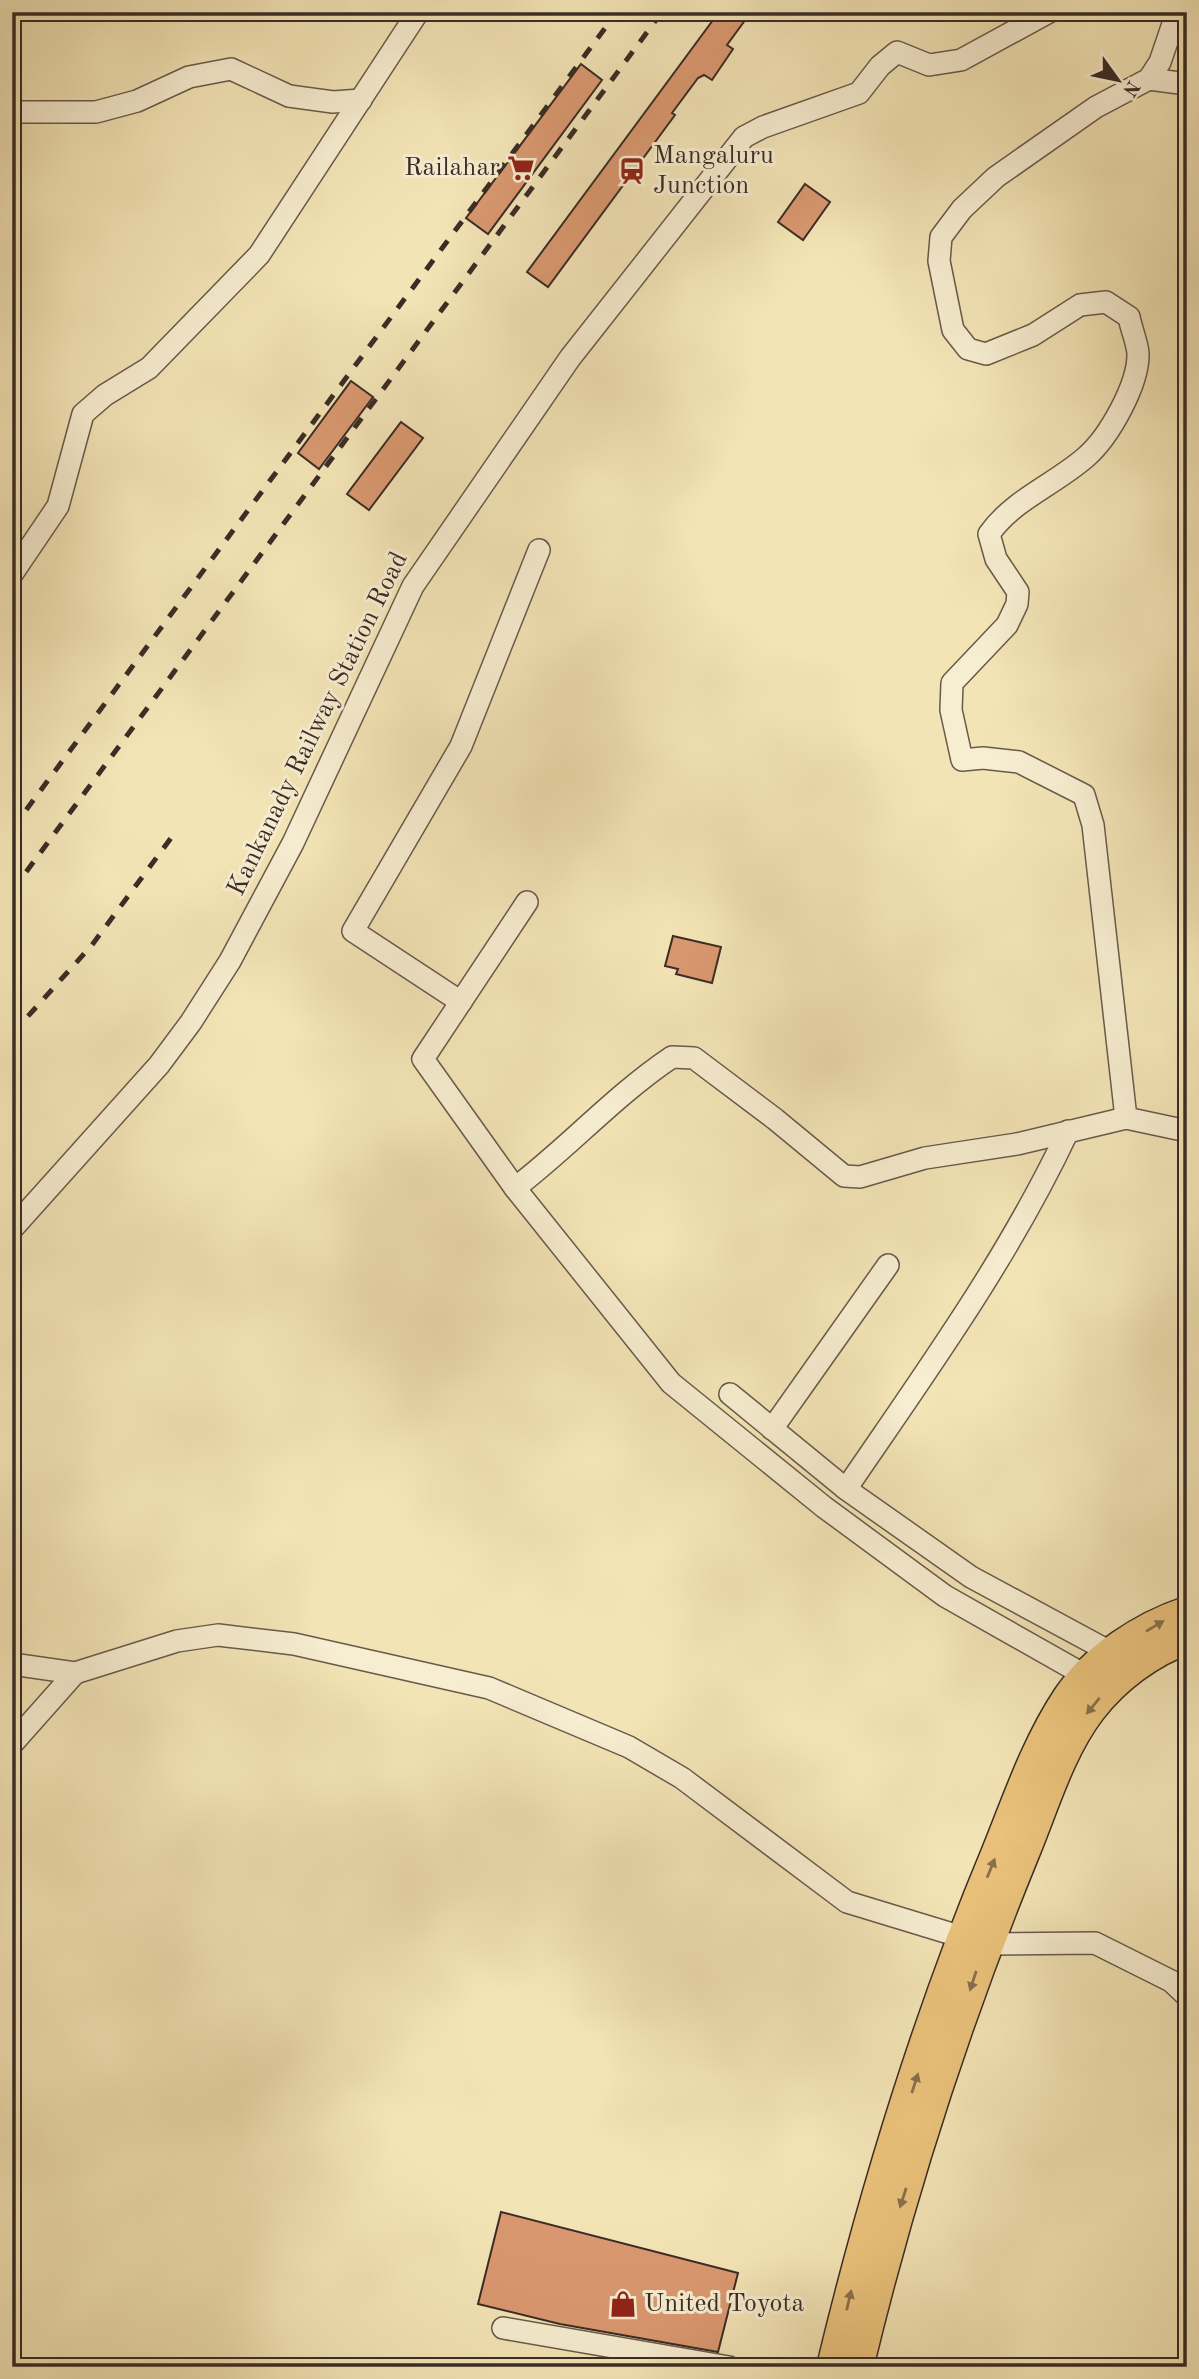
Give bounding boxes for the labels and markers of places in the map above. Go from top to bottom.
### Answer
place label: Mangaluru Junction [653,143,774,199]
supermarket icon: Railahar [506,153,536,183]
place label: Railahar [404,155,500,181]
station icon: Mangaluru Junction [617,156,647,186]
shop icon: United Toyota [608,2289,638,2319]
place label: United Toyota [644,2291,804,2317]

